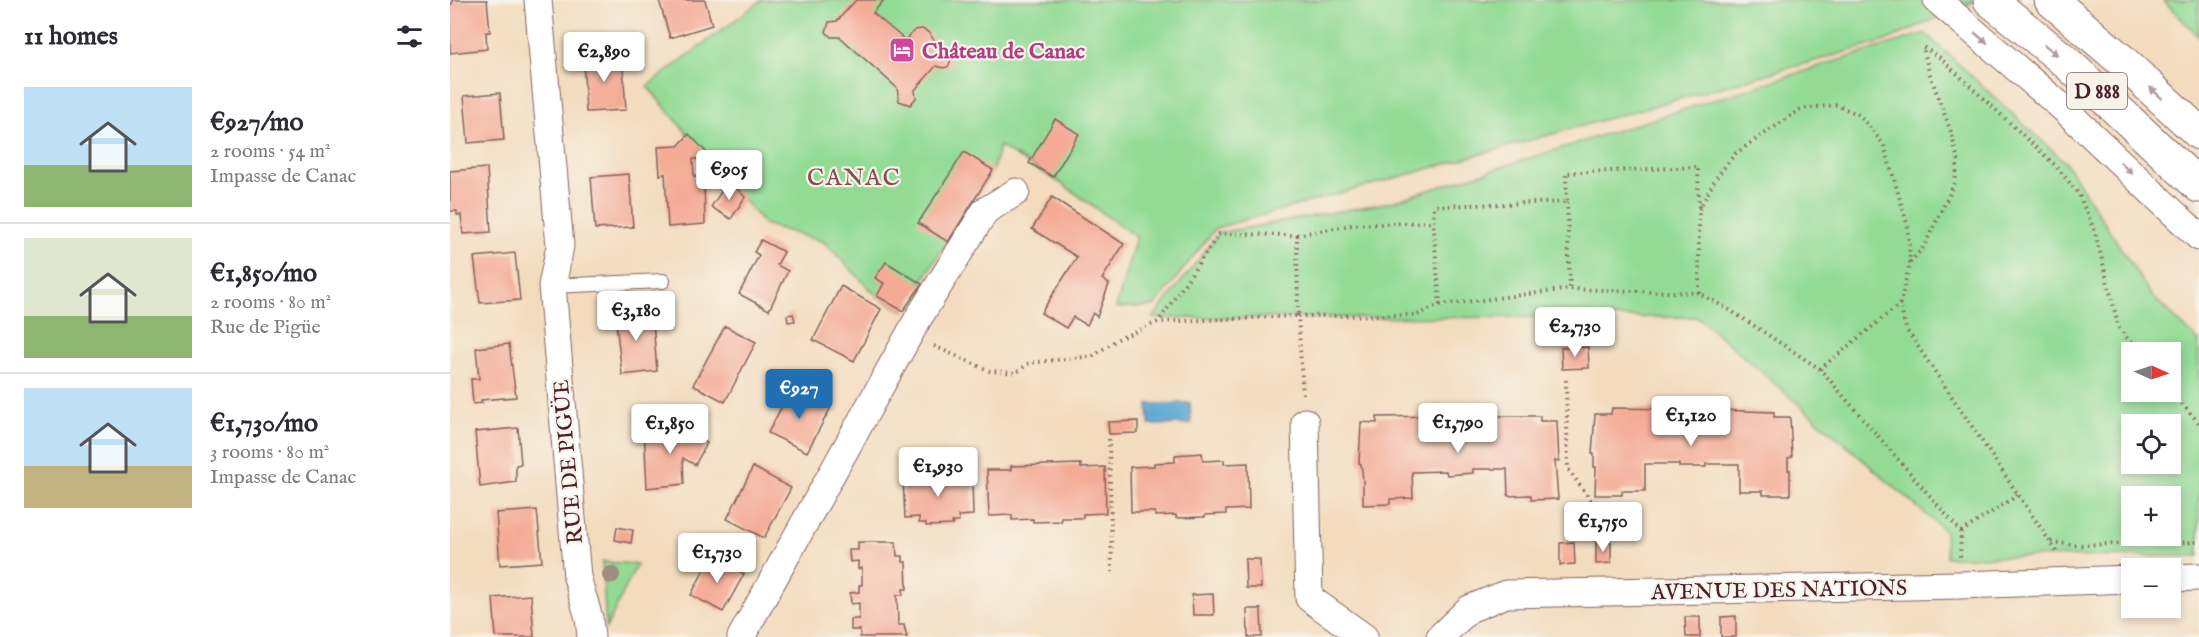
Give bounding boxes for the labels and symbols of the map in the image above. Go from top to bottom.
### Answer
one-way arrow [1973,31,1988,44]
pin: €2,890 [555,32,653,83]
hotel icon: Château de Canac [887,35,917,65]
place label: Château de Canac [922,38,1085,66]
one-way arrow [2043,43,2058,56]
road number: D 888 [2067,73,2127,109]
one-way arrow [2149,86,2164,100]
pin: €905 [693,150,765,201]
one-way arrow [2119,161,2134,175]
district label: CANAC [807,163,901,194]
pin: €3,180 [587,291,685,342]
pin: €2,730 [1526,307,1624,358]
north arrow [2121,342,2181,402]
pin: €927 [763,369,835,420]
street label: RUE DE PIGÜE [548,378,590,545]
pin: €1,120 [1642,396,1740,447]
pin: €1,790 [1409,403,1507,454]
pin: €1,850 [621,404,719,455]
pin: €1,930 [889,447,987,498]
pin: €1,750 [1554,502,1652,553]
pin: €1,730 [668,533,766,584]
street label: AVENUE DES NATIONS [1650,575,1907,607]

